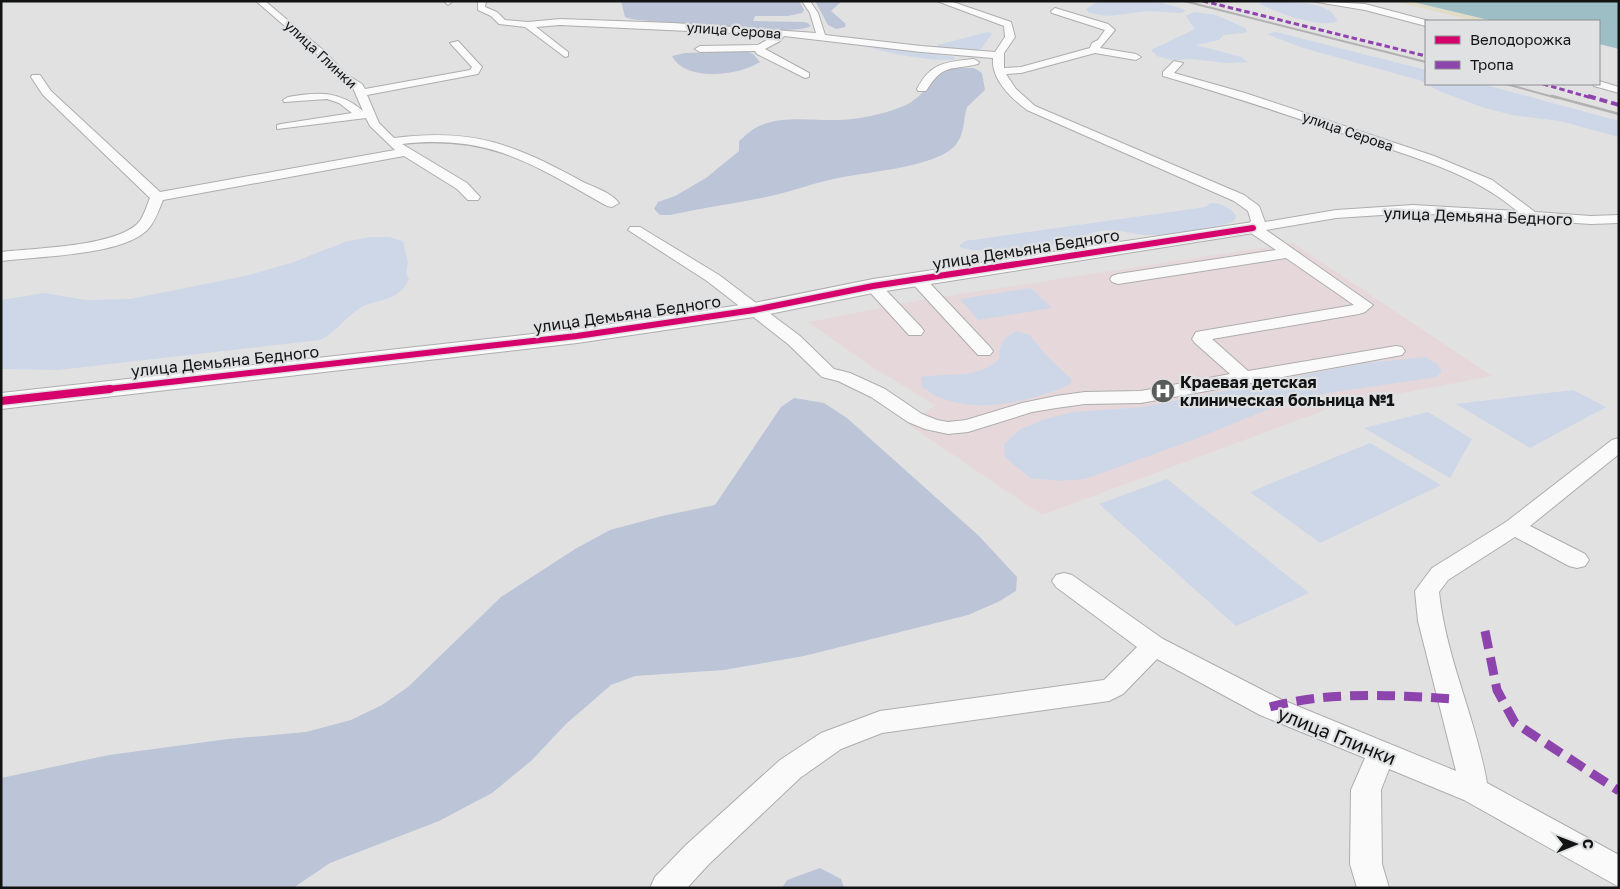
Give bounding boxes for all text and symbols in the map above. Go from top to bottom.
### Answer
street label: улица Глинки [281,16,361,92]
street label: улица Серова [686,18,782,42]
legend [1425,20,1600,85]
text: Велодорожка [1470,30,1571,48]
text: Тропа [1470,55,1514,73]
street label: улица Серова [1300,107,1396,155]
street label: улица Демьяна Бедного [1383,203,1573,229]
street label: улица Демьяна Бедного [931,224,1121,274]
street label: улица Демьяна Бедного [532,291,722,337]
street label: улица Демьяна Бедного [130,341,320,381]
place label: Краевая детская клиническая больница №1 [1180,372,1394,410]
hospital icon: Краевая детская клиническая больница №1 [1150,378,1176,404]
street label: улица Глинки [1274,701,1400,769]
north arrow [1550,819,1600,869]
text: С [1580,839,1597,849]

